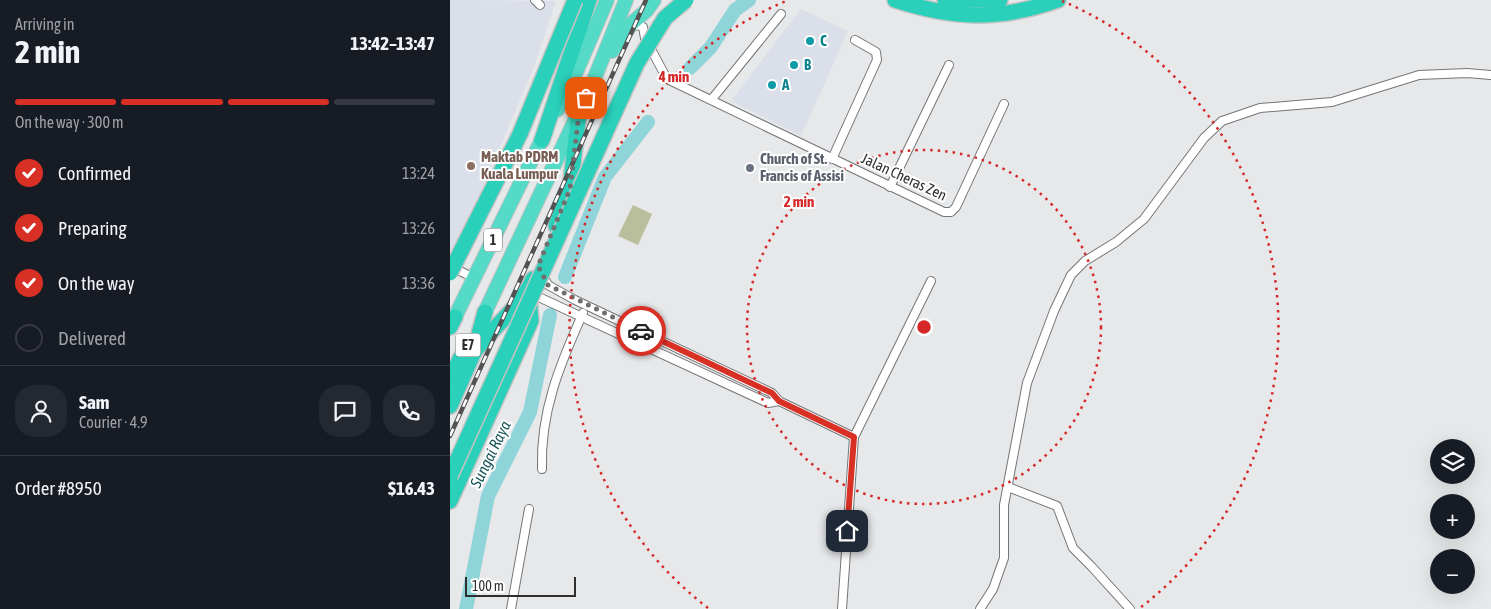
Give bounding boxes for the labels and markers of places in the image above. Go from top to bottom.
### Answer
place label: C [820,32,827,49]
marker: C [804,35,816,47]
place label: B [804,56,812,73]
marker: B [788,59,800,71]
place label: A [781,76,790,93]
pin [565,77,607,119]
marker: A [766,79,778,91]
place label: Maktab PDRM Kuala Lumpur [481,148,559,182]
place label: Church of St. Francis of Assisi [760,150,844,184]
marker: Maktab PDRM Kuala Lumpur [465,160,477,172]
marker: Church of St. Francis of Assisi [744,162,756,174]
centre of rings [915,318,933,336]
pin [826,510,868,552]

